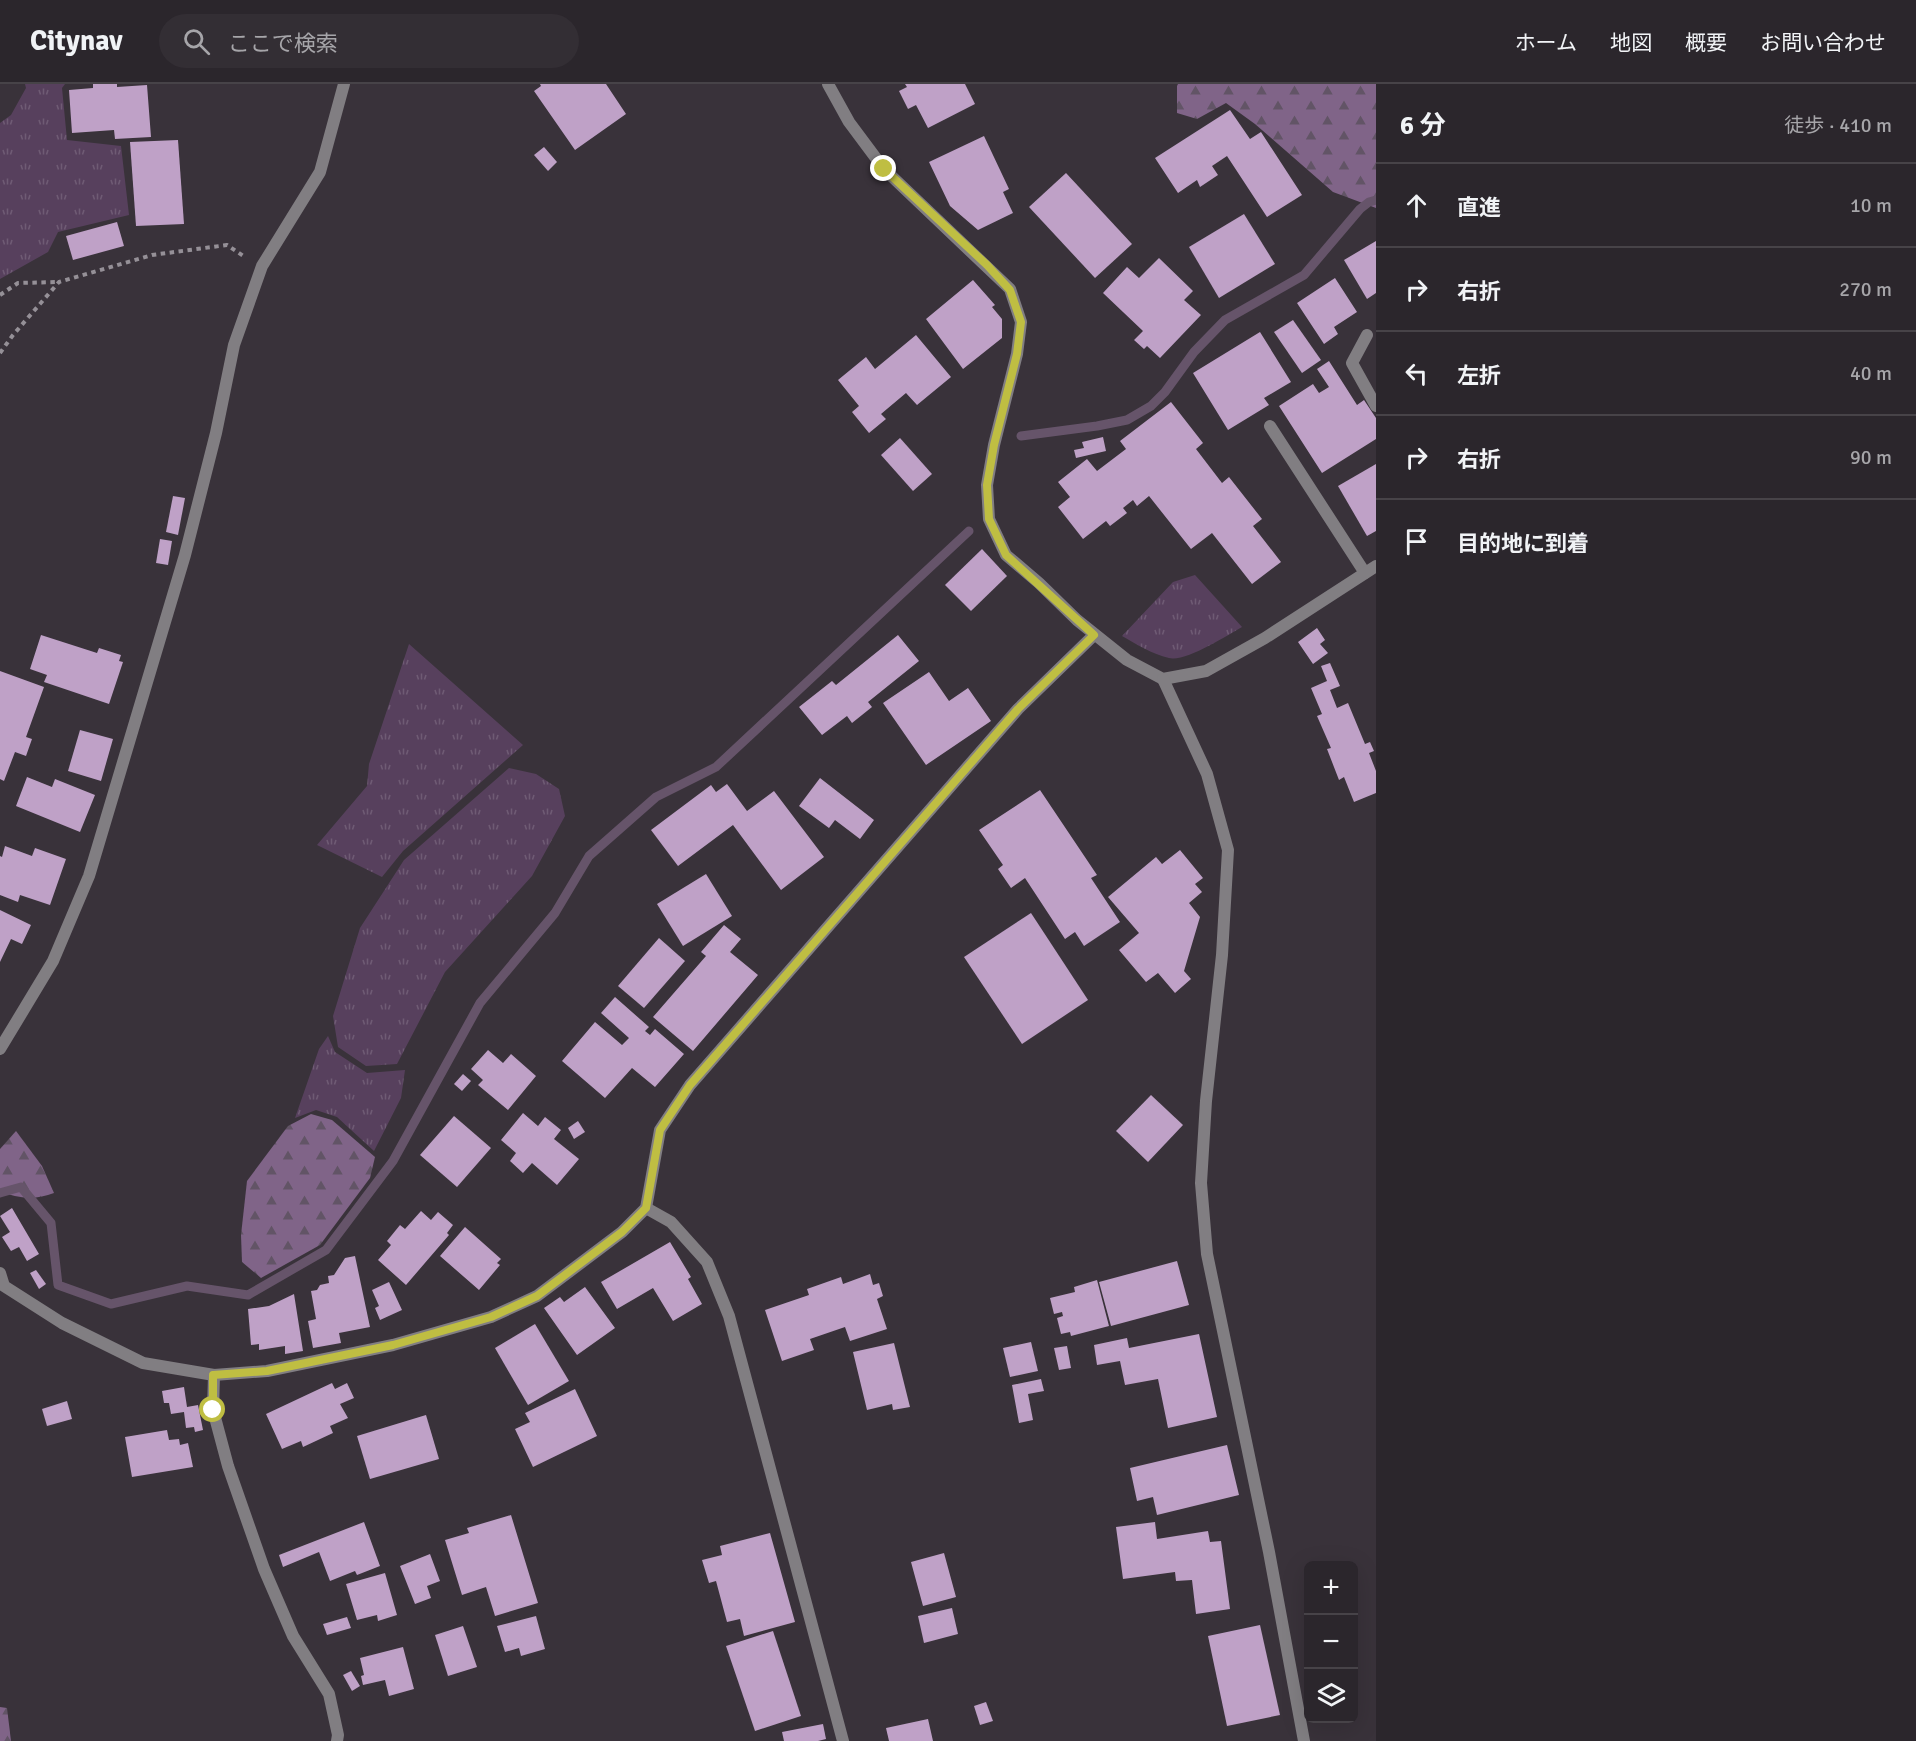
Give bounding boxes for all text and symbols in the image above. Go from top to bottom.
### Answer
search box [159,14,579,68]
text: Citynav [30,24,123,58]
icon: search [180,25,213,58]
text: ここで検索 [228,30,338,57]
text: ホーム [1515,30,1577,56]
text: 地図 [1610,30,1652,56]
text: 概要 [1685,30,1727,56]
text: お問い合わせ [1760,30,1886,56]
text: 6 分 [1400,110,1446,142]
text: 徒歩 · 410 m [1784,113,1892,138]
route end [870,155,896,181]
icon: ahead [1400,189,1433,222]
text: 10 m [1850,193,1892,218]
text: 直進 [1457,194,1501,221]
icon: right [1400,273,1433,306]
text: 270 m [1839,277,1892,302]
text: 右折 [1457,278,1501,305]
icon: left [1400,357,1433,390]
text: 40 m [1850,361,1892,386]
text: 左折 [1457,362,1501,389]
icon: right [1400,441,1433,474]
text: 90 m [1850,445,1892,470]
text: 右折 [1457,446,1501,473]
icon: arrive [1400,525,1433,558]
text: 目的地に到着 [1457,530,1589,557]
route start [199,1396,225,1422]
map controls [1304,1561,1358,1723]
button: + [1304,1561,1358,1615]
button: − [1304,1615,1358,1669]
button: layers [1304,1669,1358,1723]

